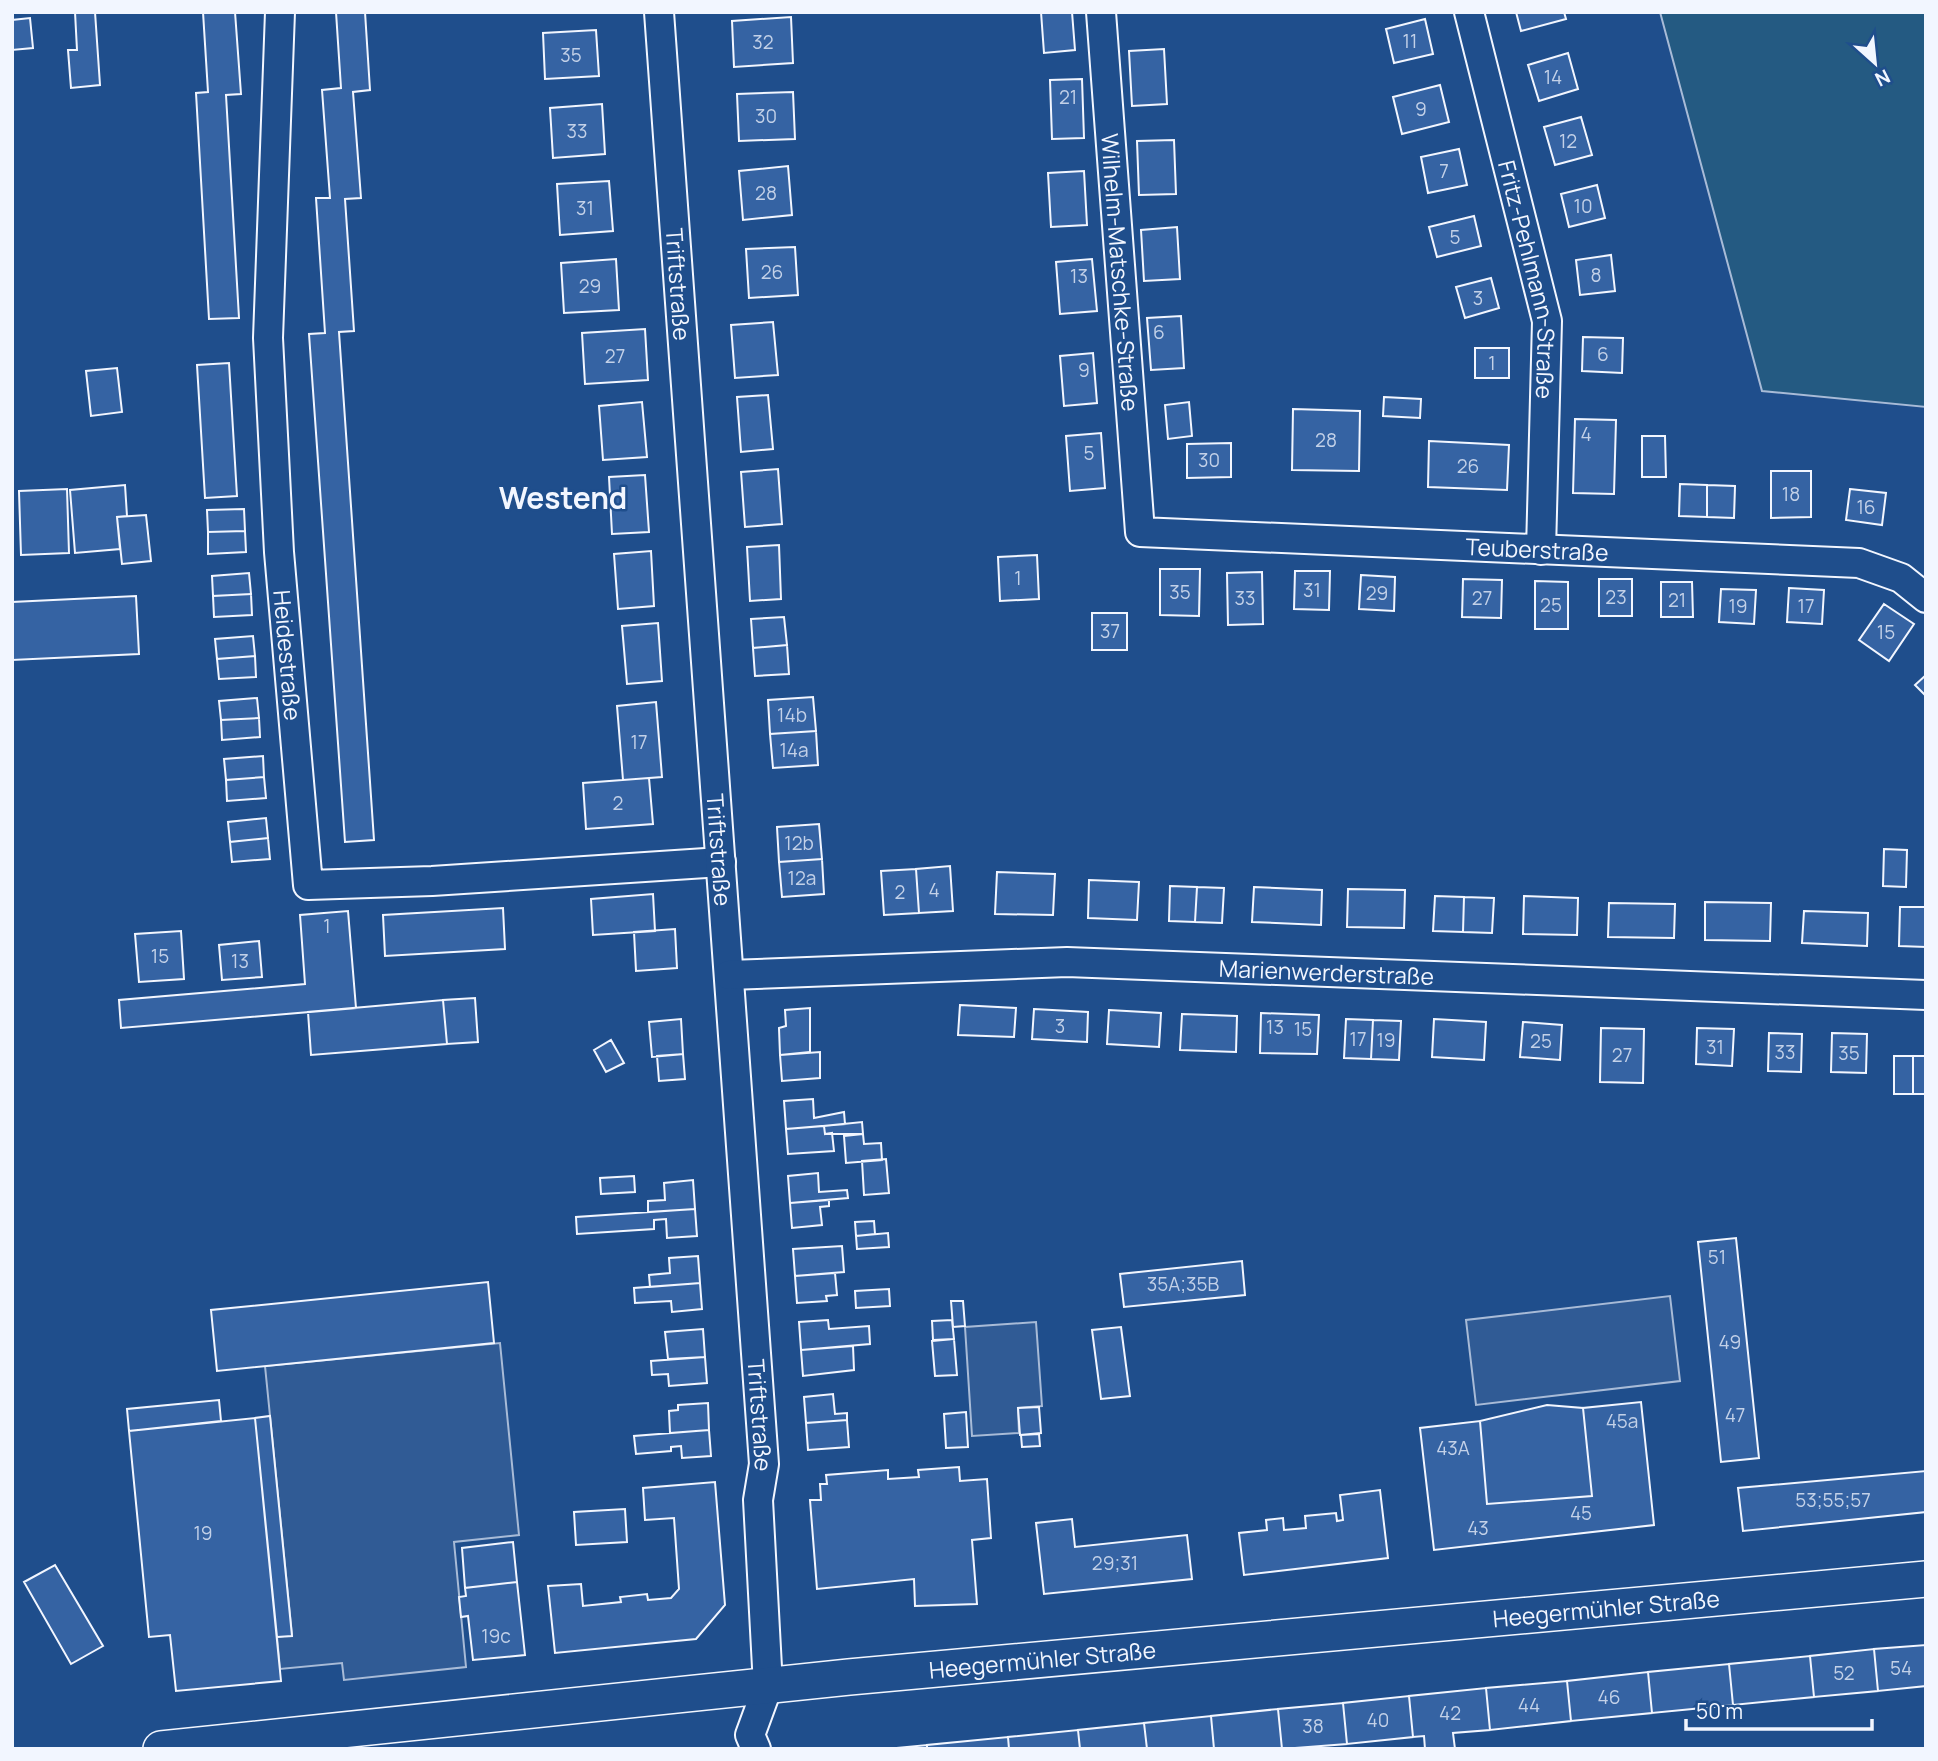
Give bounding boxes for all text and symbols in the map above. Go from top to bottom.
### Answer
house number: 11 [1403,28,1417,54]
north arrow [1840,28,1910,98]
house number: 32 [752,29,774,55]
house number: 35 [560,42,582,68]
text: N [1871,63,1895,93]
house number: 14 [1544,64,1562,90]
house number: 21 [1059,84,1077,110]
house number: 9 [1415,96,1427,122]
house number: 30 [755,103,777,129]
house number: 33 [566,118,588,144]
house number: 12 [1559,128,1577,154]
street label: Wilhelm-Matschke-Straße [1094,132,1147,413]
street label: Fritz-Pehlmann-Straße [1491,157,1563,399]
house number: 7 [1439,158,1449,184]
house number: 28 [755,180,777,206]
house number: 10 [1573,193,1593,219]
house number: 31 [576,195,594,221]
house number: 5 [1450,224,1461,250]
street label: Triftstraße [659,227,699,342]
house number: 26 [761,259,783,285]
house number: 8 [1590,262,1602,288]
house number: 13 [1070,263,1088,289]
house number: 29 [579,273,601,299]
house number: 3 [1473,285,1483,311]
house number: 6 [1153,319,1165,345]
house number: 6 [1597,341,1609,367]
house number: 27 [605,343,625,369]
house number: 1 [1488,350,1496,376]
house number: 9 [1078,357,1090,383]
house number: 4 [1580,421,1592,447]
house number: 28 [1315,427,1337,453]
house number: 5 [1084,440,1095,466]
house number: 30 [1198,447,1220,473]
house number: 26 [1457,453,1479,479]
district label: Westend [499,477,627,518]
house number: 18 [1782,481,1800,507]
house number: 16 [1856,494,1876,520]
street label: Teuberstraße [1465,530,1609,568]
house number: 1 [1014,565,1022,591]
house number: 31 [1303,577,1321,603]
house number: 35 [1169,579,1191,605]
house number: 29 [1366,580,1388,606]
house number: 23 [1605,584,1627,610]
house number: 33 [1234,585,1256,611]
house number: 27 [1472,585,1492,611]
house number: 21 [1668,587,1686,613]
street label: Heidestraße [266,589,310,722]
house number: 25 [1540,592,1562,618]
house number: 19 [1728,593,1748,619]
house number: 17 [1798,593,1814,619]
house number: 37 [1100,618,1120,644]
house number: 15 [1877,619,1895,645]
house number: 14b [777,702,807,728]
house number: 17 [631,729,647,755]
house number: 14a [779,737,809,763]
house number: 2 [613,790,623,816]
street label: Triftstraße [700,792,740,907]
house number: 12b [784,830,814,856]
house number: 12a [788,865,816,891]
house number: 4 [928,877,940,903]
house number: 2 [895,879,905,905]
house number: 1 [323,913,331,939]
house number: 15 [151,943,169,969]
house number: 13 [231,948,249,974]
street label: Marienwerderstraße [1218,952,1435,992]
house number: 3 [1055,1013,1065,1039]
house number: 13 [1266,1014,1284,1040]
house number: 15 [1294,1016,1312,1042]
house number: 17 [1350,1026,1366,1052]
house number: 19 [1376,1027,1396,1053]
house number: 25 [1530,1028,1552,1054]
house number: 31 [1706,1034,1724,1060]
house number: 33 [1774,1039,1796,1065]
house number: 35 [1838,1040,1860,1066]
house number: 27 [1612,1042,1632,1068]
house number: 51 [1708,1244,1726,1270]
house number: 35A;35B [1147,1271,1220,1297]
house number: 49 [1719,1329,1741,1355]
street label: Triftstraße [740,1358,781,1474]
house number: 47 [1725,1402,1745,1428]
house number: 45a [1606,1408,1638,1434]
house number: 43A [1436,1435,1470,1461]
house number: 53;55;57 [1795,1487,1871,1513]
house number: 45 [1570,1500,1592,1526]
house number: 43 [1467,1515,1489,1541]
house number: 19 [193,1520,213,1546]
house number: 29;31 [1092,1550,1138,1576]
street label: Heegermühler Straße [1491,1582,1721,1634]
house number: 19c [481,1623,511,1649]
street label: Heegermühler Straße [928,1633,1157,1686]
house number: 54 [1890,1655,1912,1681]
house number: 52 [1833,1660,1855,1686]
house number: 46 [1598,1684,1621,1710]
scale bar [1686,1688,1871,1732]
house number: 44 [1518,1692,1540,1718]
text: 50 m [1696,1697,1743,1725]
house number: 42 [1439,1700,1461,1726]
house number: 40 [1367,1707,1389,1733]
house number: 38 [1302,1713,1324,1739]

